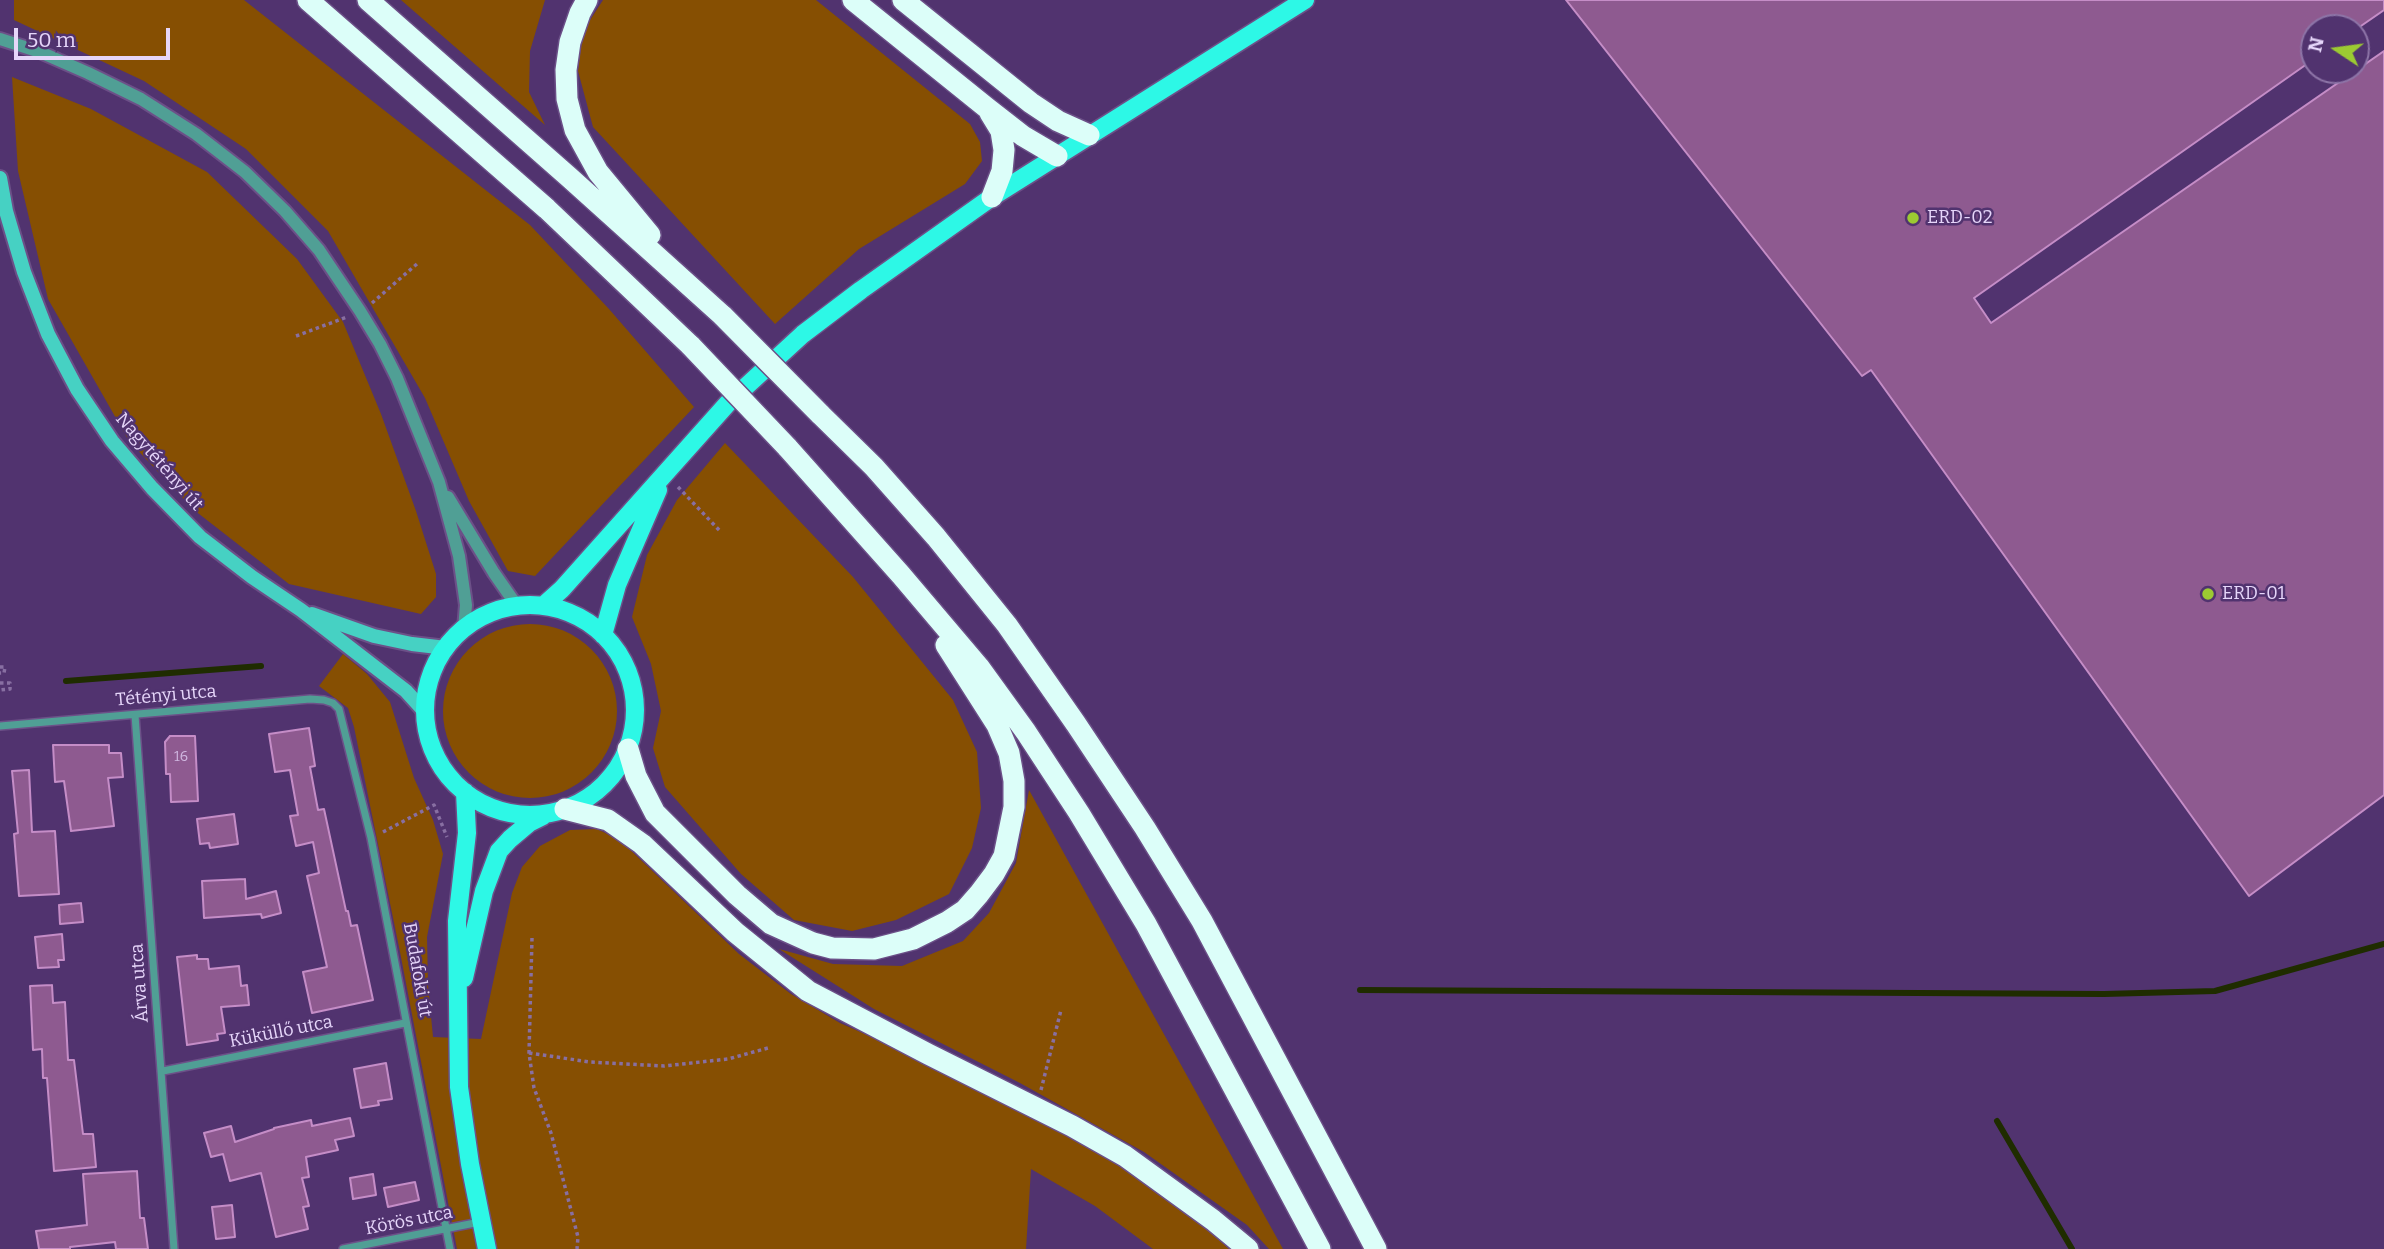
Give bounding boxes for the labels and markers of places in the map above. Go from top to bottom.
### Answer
place label: ERD-02 [1927,207,1993,229]
marker: ERD-02 [1905,210,1921,226]
place label: ERD-01 [2222,583,2285,605]
marker: ERD-01 [2200,586,2216,602]

